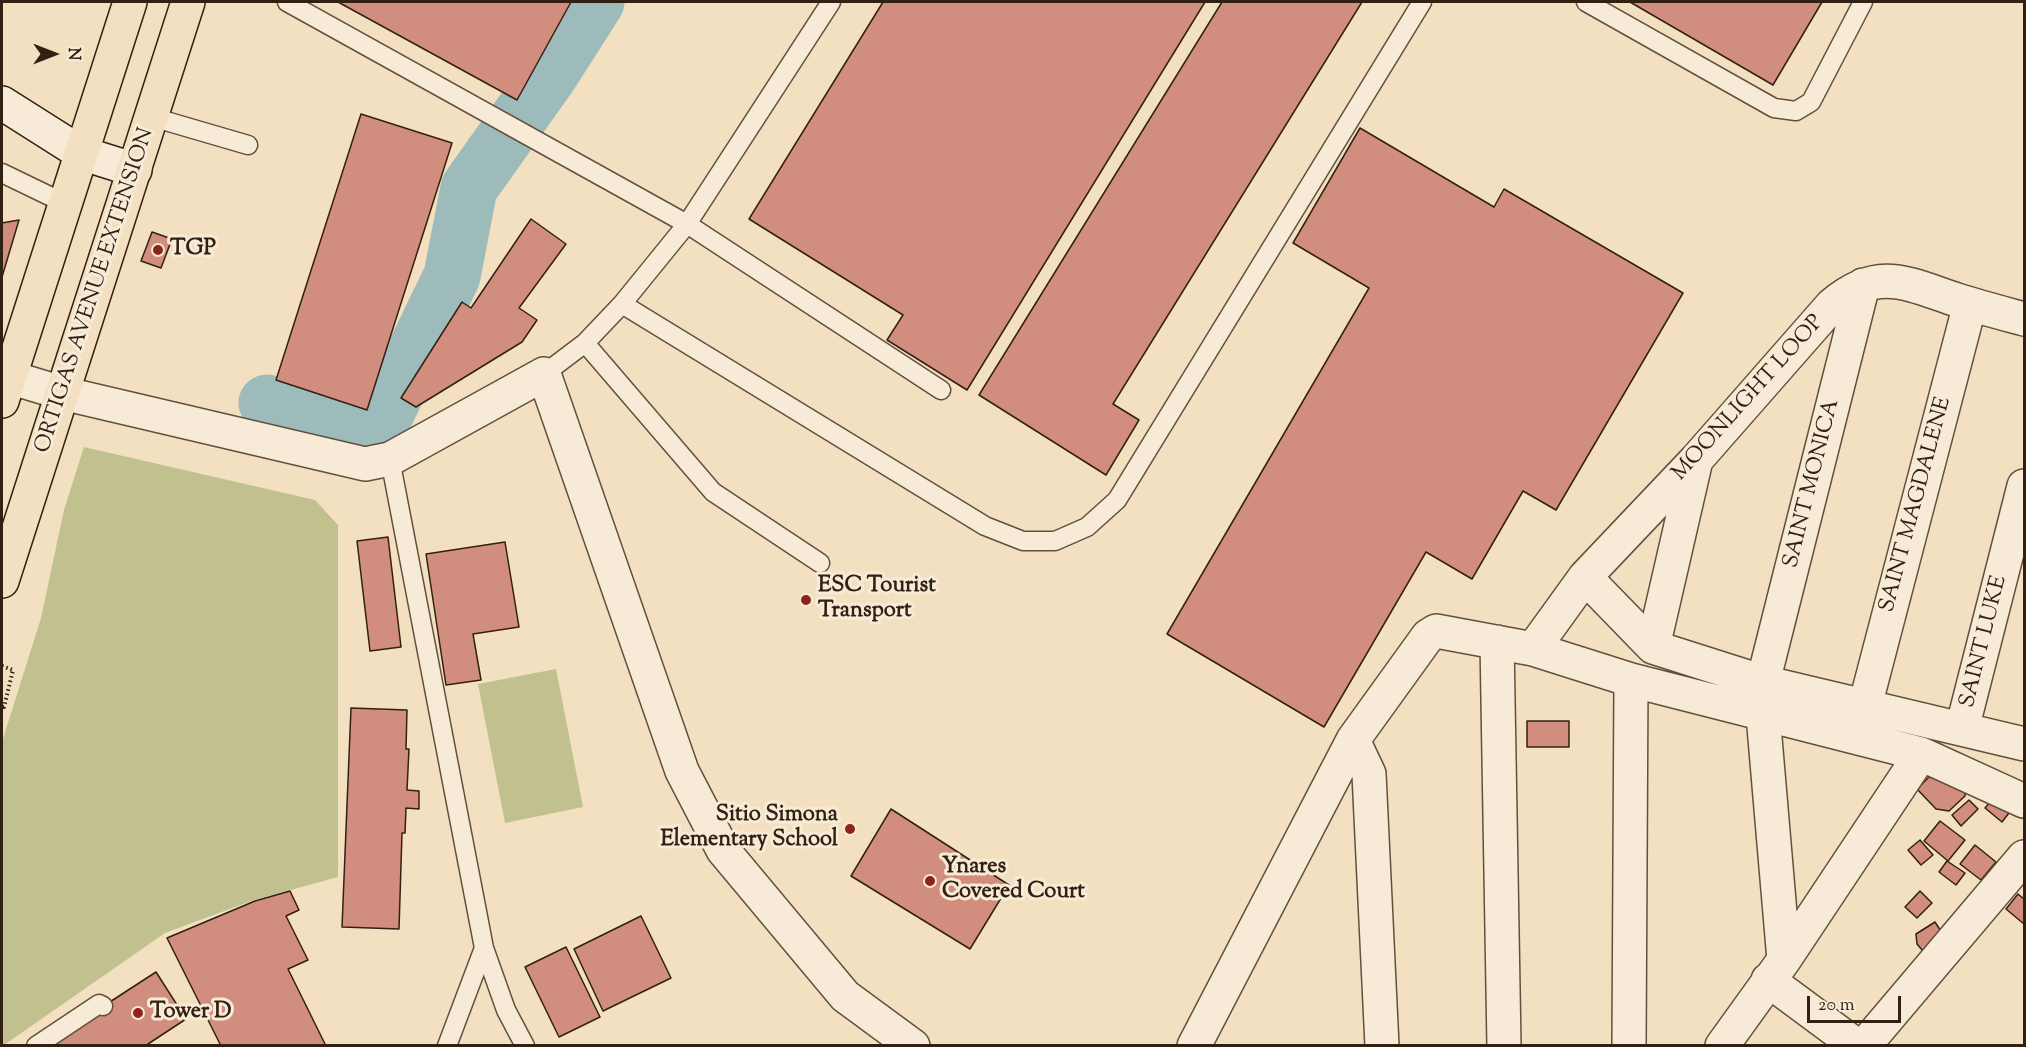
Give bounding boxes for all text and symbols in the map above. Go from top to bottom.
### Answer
north arrow [24,24,84,84]
text: N [61,48,84,60]
street label: ORTIGAS AVENUE EXTENSION [31,125,161,457]
place label: TGP [170,237,216,263]
marker: TGP [151,243,165,257]
street label: MOONLIGHT LOOP [1668,311,1830,487]
street label: SAINT MAGDALENE [1876,394,1958,616]
street label: SAINT MONICA [1779,397,1847,571]
street label: SAINT LUKE [1956,573,2014,711]
place label: ESC Tourist Transport [818,574,936,626]
marker: ESC Tourist Transport [799,593,813,607]
place label: Sitio Simona Elementary School [661,803,838,854]
marker: Sitio Simona Elementary School [843,822,857,836]
place label: Ynares Covered Court [942,855,1085,906]
marker: Ynares Covered Court [923,874,937,888]
scale bar [1810,984,1904,1022]
text: 20 m [1818,993,1855,1019]
place label: Tower D [150,1000,231,1026]
marker: Tower D [131,1006,145,1020]

